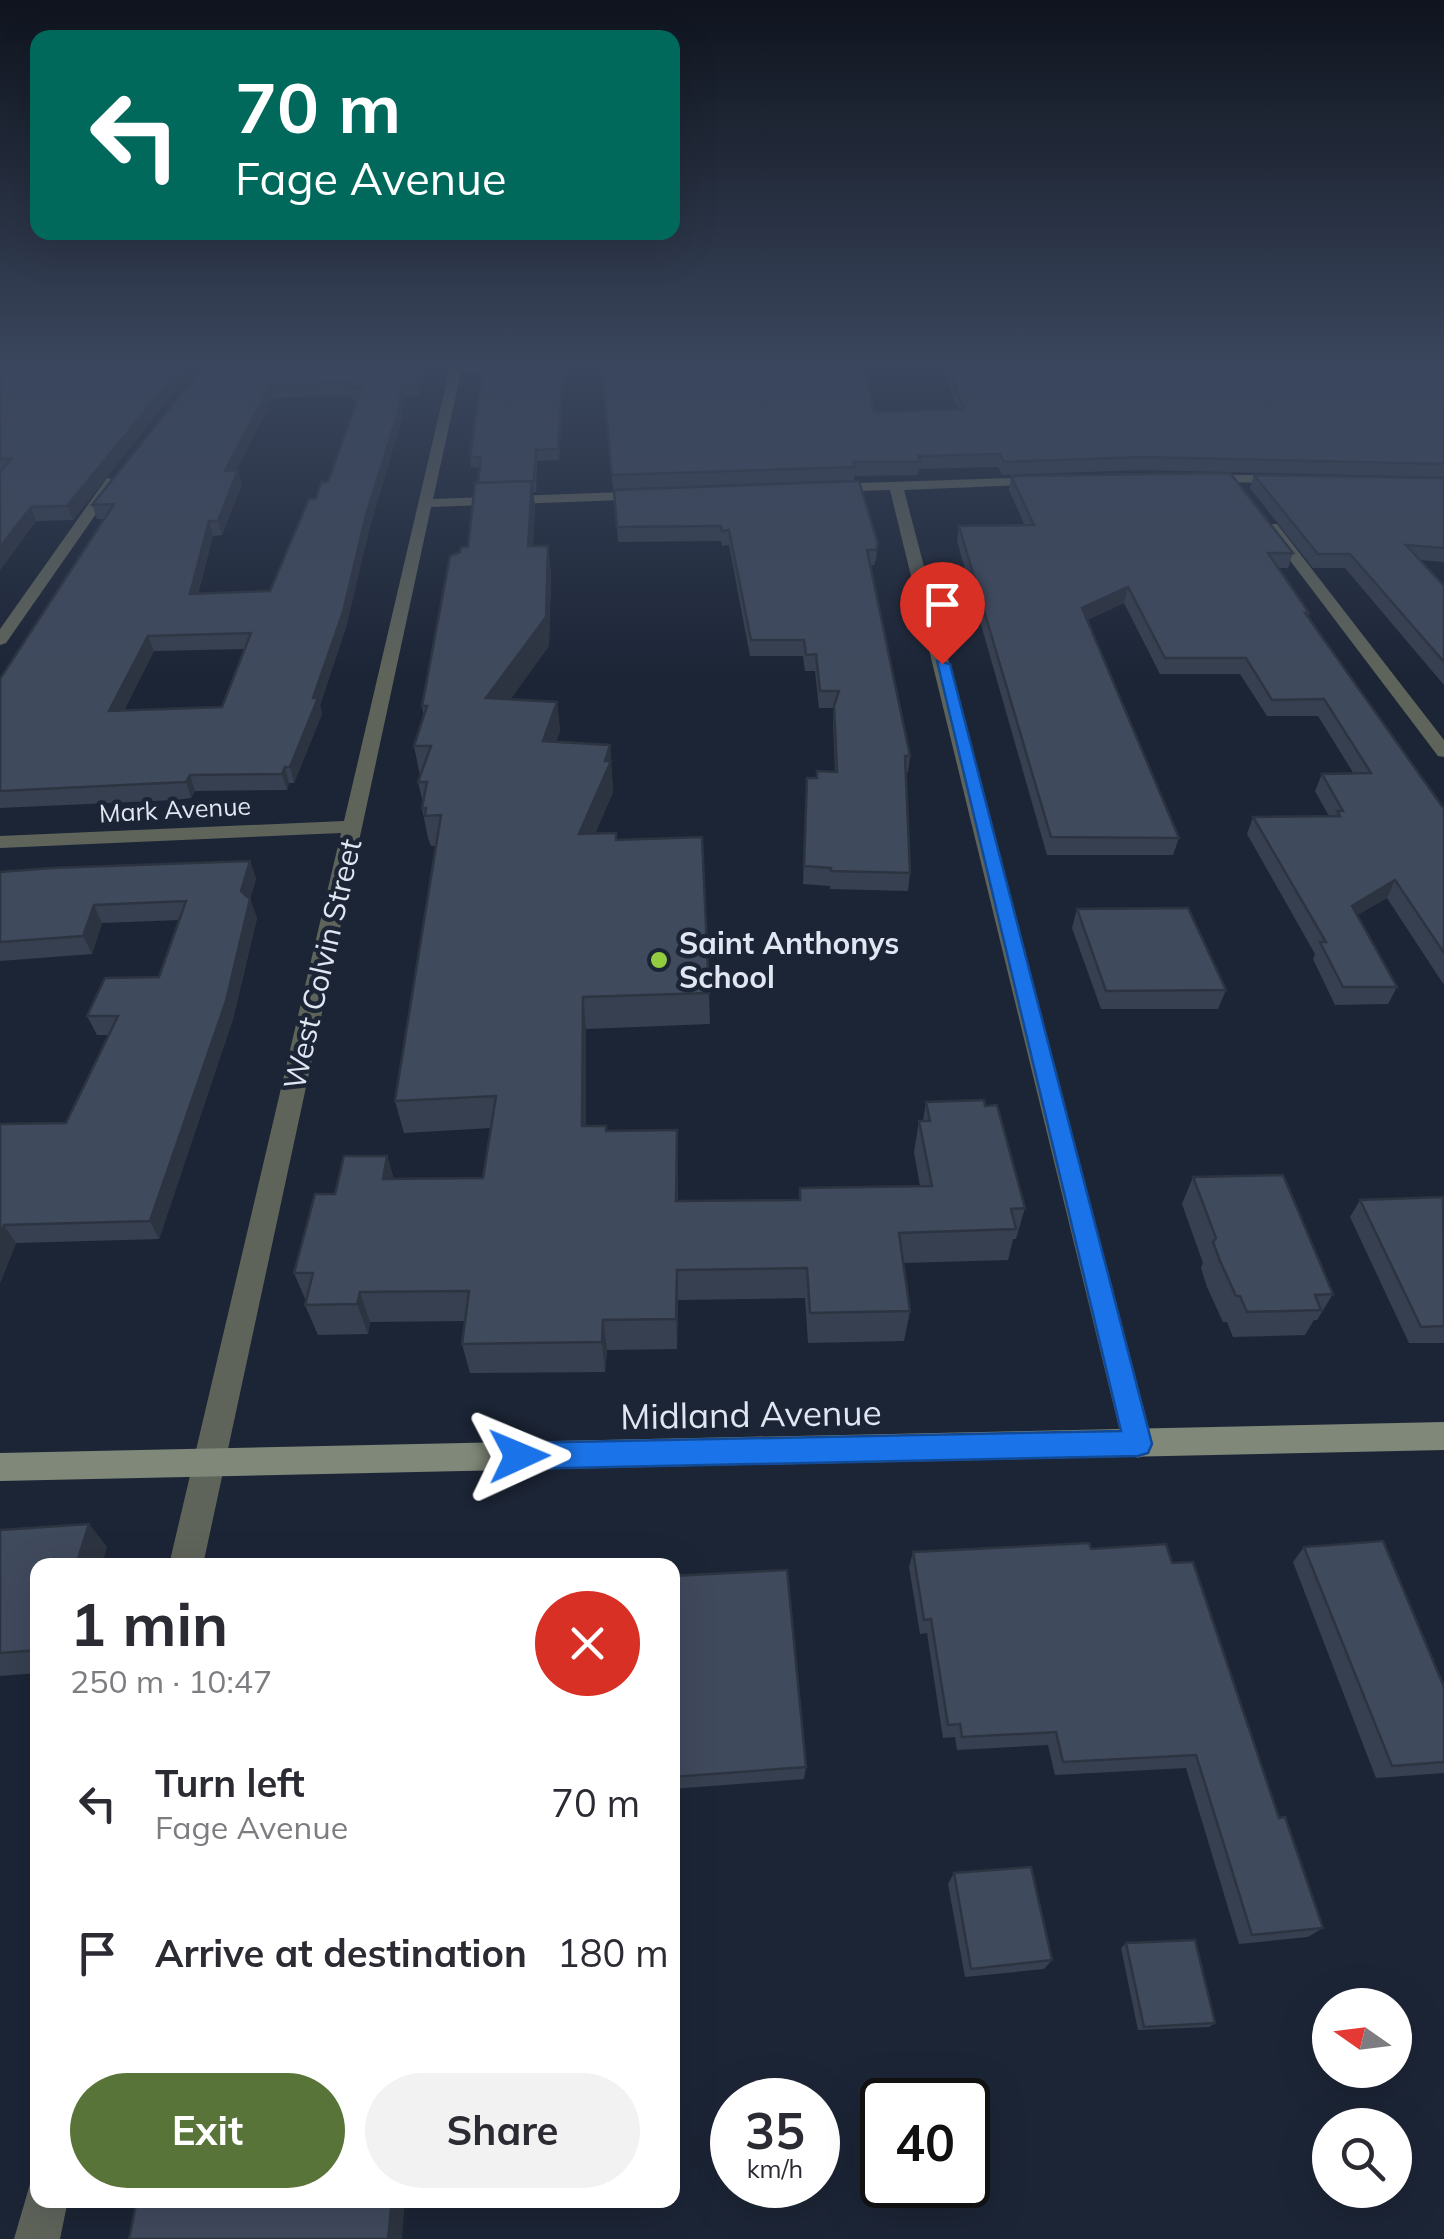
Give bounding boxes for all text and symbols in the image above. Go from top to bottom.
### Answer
text: 70 m [235,63,401,151]
icon: left [70,70,200,200]
text: Fage Avenue [235,150,507,206]
pin [900,562,985,665]
icon: arrive [915,577,970,632]
street label: Mark Avenue [98,790,252,828]
street label: West Colvin Street [275,835,369,1093]
place label: Saint Anthonys School [679,924,899,996]
marker: Saint Anthonys School [648,949,670,971]
street label: Midland Avenue [620,1390,882,1438]
position arrow [467,1404,571,1508]
text: 1 min [70,1586,228,1661]
button: close [535,1591,640,1696]
text: 250 m · 10:47 [70,1661,272,1701]
text: Turn left [155,1759,305,1807]
icon: left [70,1776,125,1831]
text: 70 m [551,1779,640,1827]
text: Fage Avenue [155,1807,348,1847]
icon: arrive [70,1926,125,1981]
text: Arrive at destination [155,1929,527,1977]
text: 180 m [557,1929,669,1977]
north arrow [1312,1988,1412,2088]
map controls [1312,1988,1412,2208]
button: Exit [70,2073,345,2188]
button: Share [365,2073,640,2188]
speed limit sign: 40 [860,2078,990,2208]
text: 35 [745,2099,805,2162]
button: search [1312,2108,1412,2208]
text: km/h [747,2153,803,2184]

